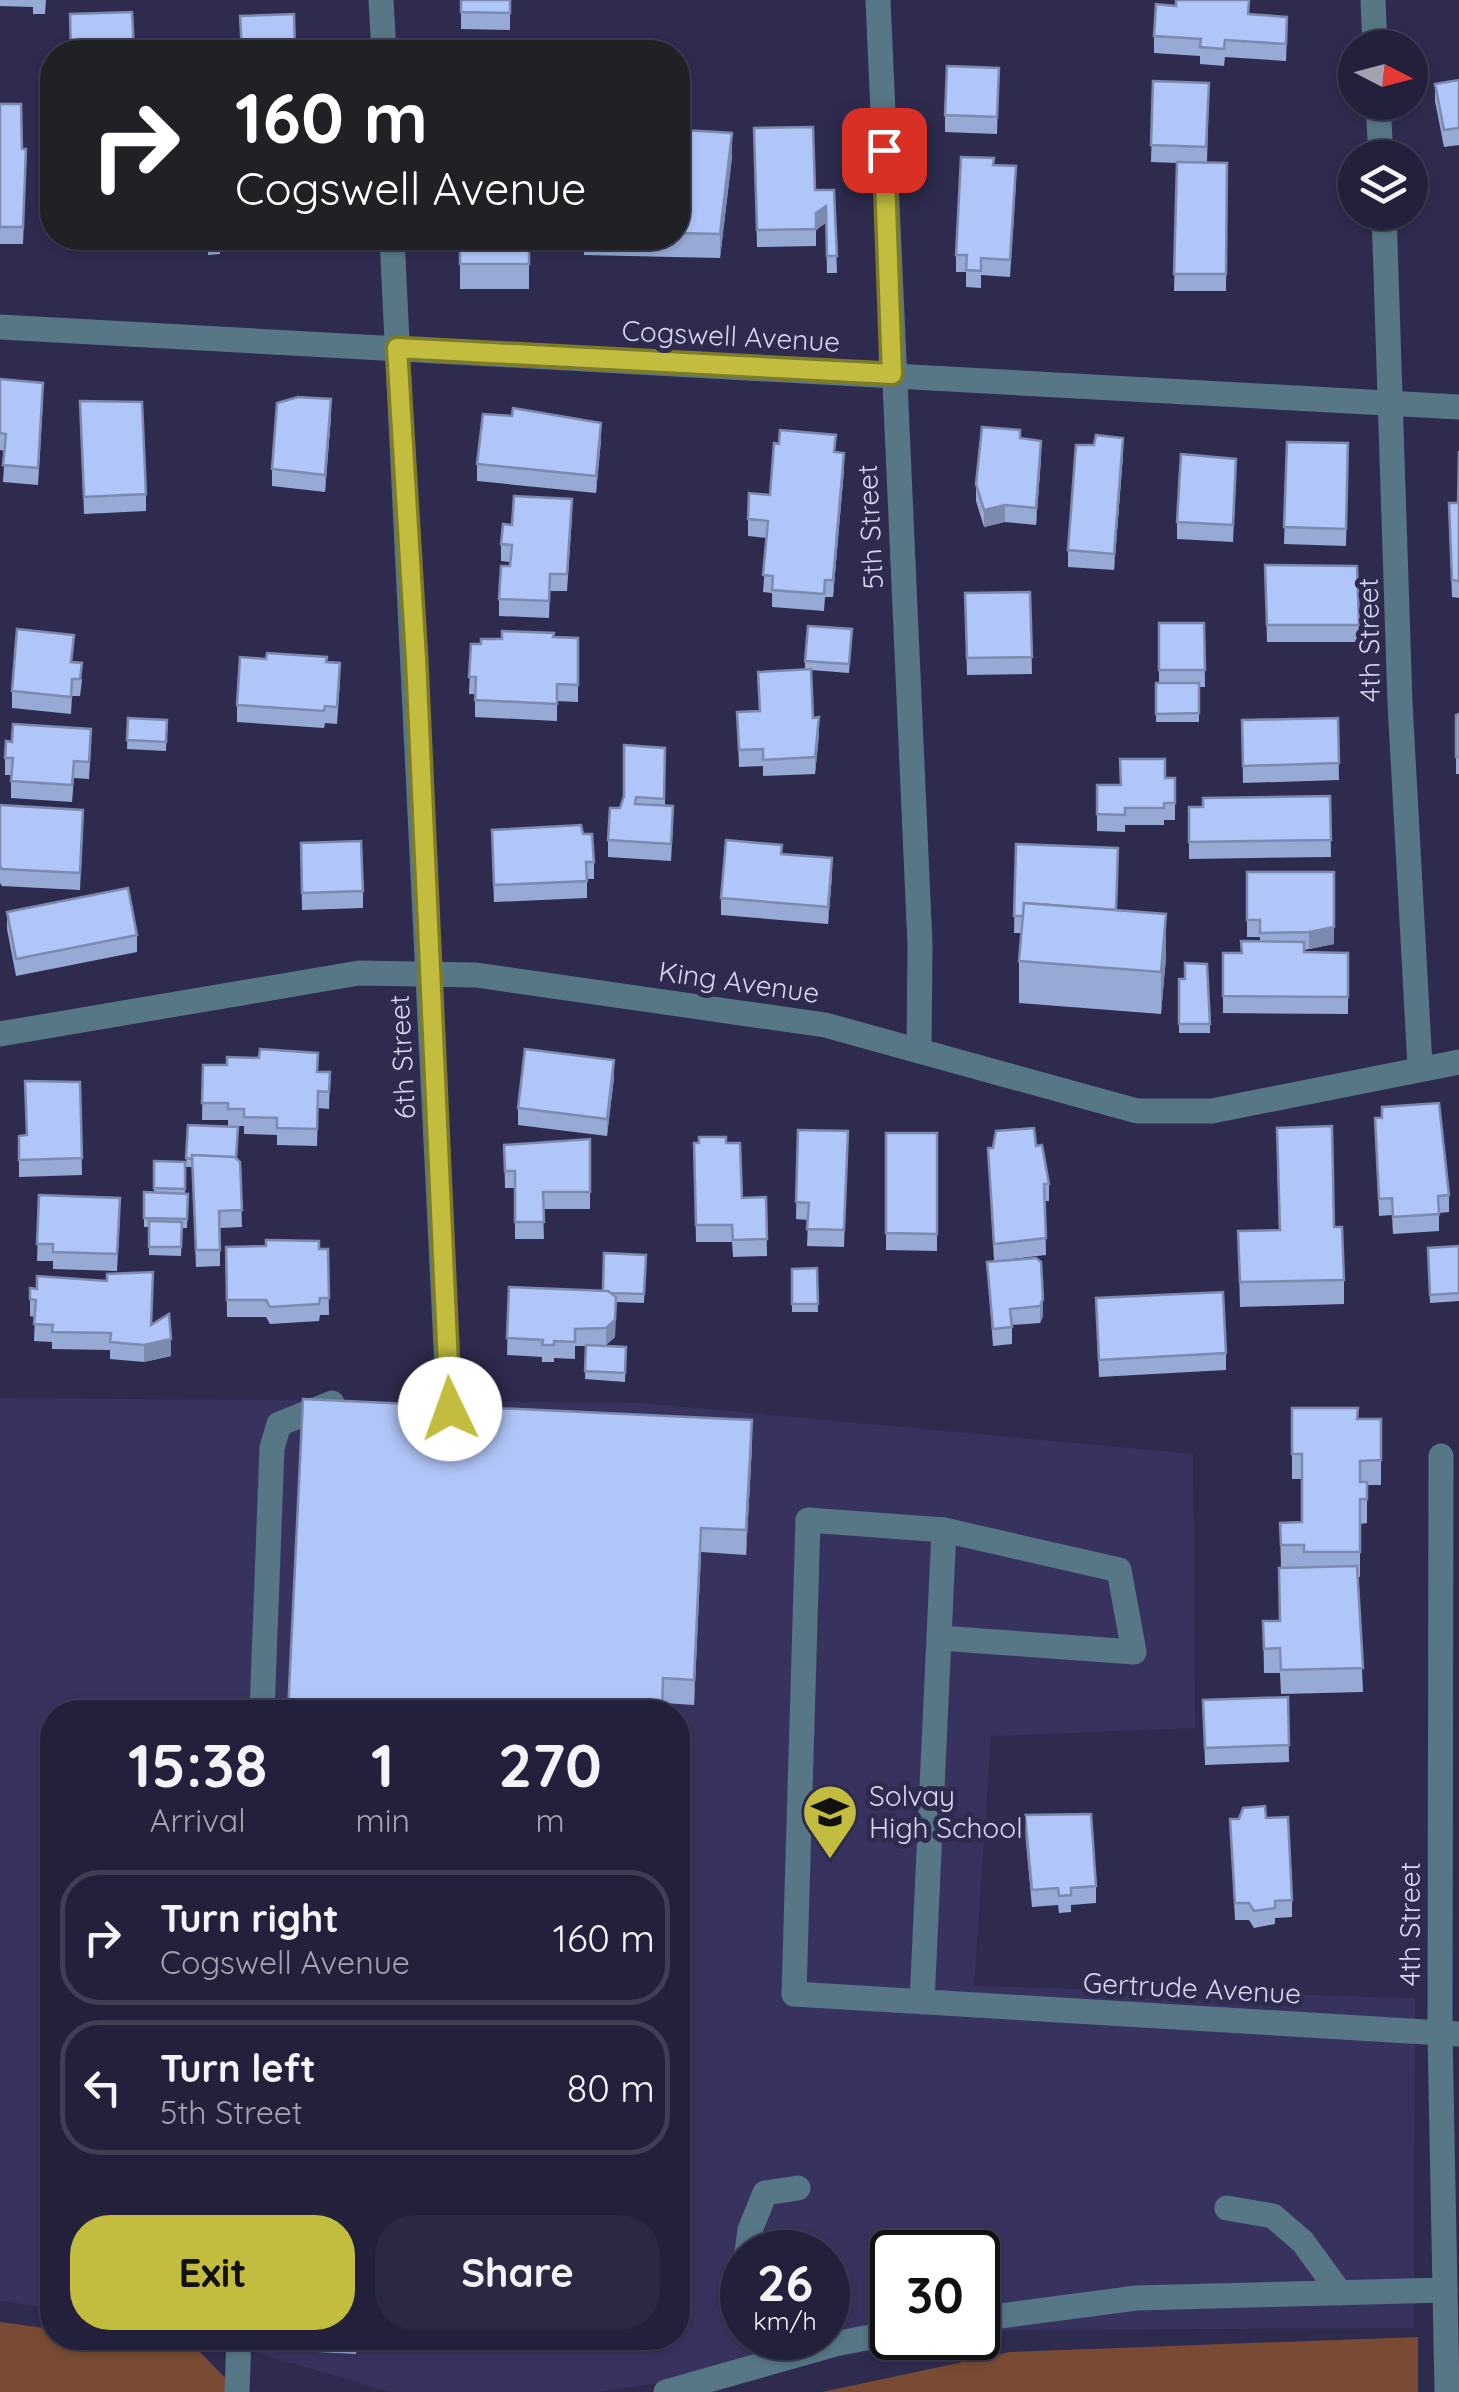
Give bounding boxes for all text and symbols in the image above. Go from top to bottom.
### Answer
north arrow [1338,30,1428,120]
map controls [1338,30,1428,230]
text: 160 m [235,73,428,161]
icon: right [70,80,200,210]
pin [842,108,927,193]
icon: arrive [857,123,912,178]
button: layers [1338,140,1428,230]
text: Cogswell Avenue [235,160,586,216]
street label: Cogswell Avenue [621,312,841,359]
street label: 5th Street [849,464,890,590]
street label: 4th Street [1350,578,1387,702]
street label: King Avenue [656,953,822,1010]
street label: 6th Street [381,994,422,1120]
position arrow [398,1357,502,1461]
text: 15:38 [128,1727,267,1802]
text: 1 [371,1727,394,1802]
text: 270 [498,1727,602,1802]
place label: Solvay High School [869,1778,1023,1845]
school or university icon: Solvay High School [800,1782,860,1861]
text: Arrival [150,1800,246,1840]
text: min [355,1800,410,1840]
text: m [535,1800,565,1840]
street label: 4th Street [1392,1862,1427,1986]
text: Turn right [160,1894,339,1942]
icon: right [75,1910,130,1965]
text: 160 m [553,1914,655,1962]
text: Cogswell Avenue [160,1942,410,1982]
street label: Gertrude Avenue [1082,1964,1302,2011]
text: Turn left [160,2044,316,2092]
icon: left [75,2060,130,2115]
text: 80 m [567,2064,655,2112]
text: 5th Street [160,2092,303,2132]
button: Exit [70,2215,355,2330]
button: Share [375,2215,660,2330]
speed limit sign: 30 [870,2230,1000,2360]
text: 26 [757,2251,813,2314]
text: km/h [753,2305,817,2336]

